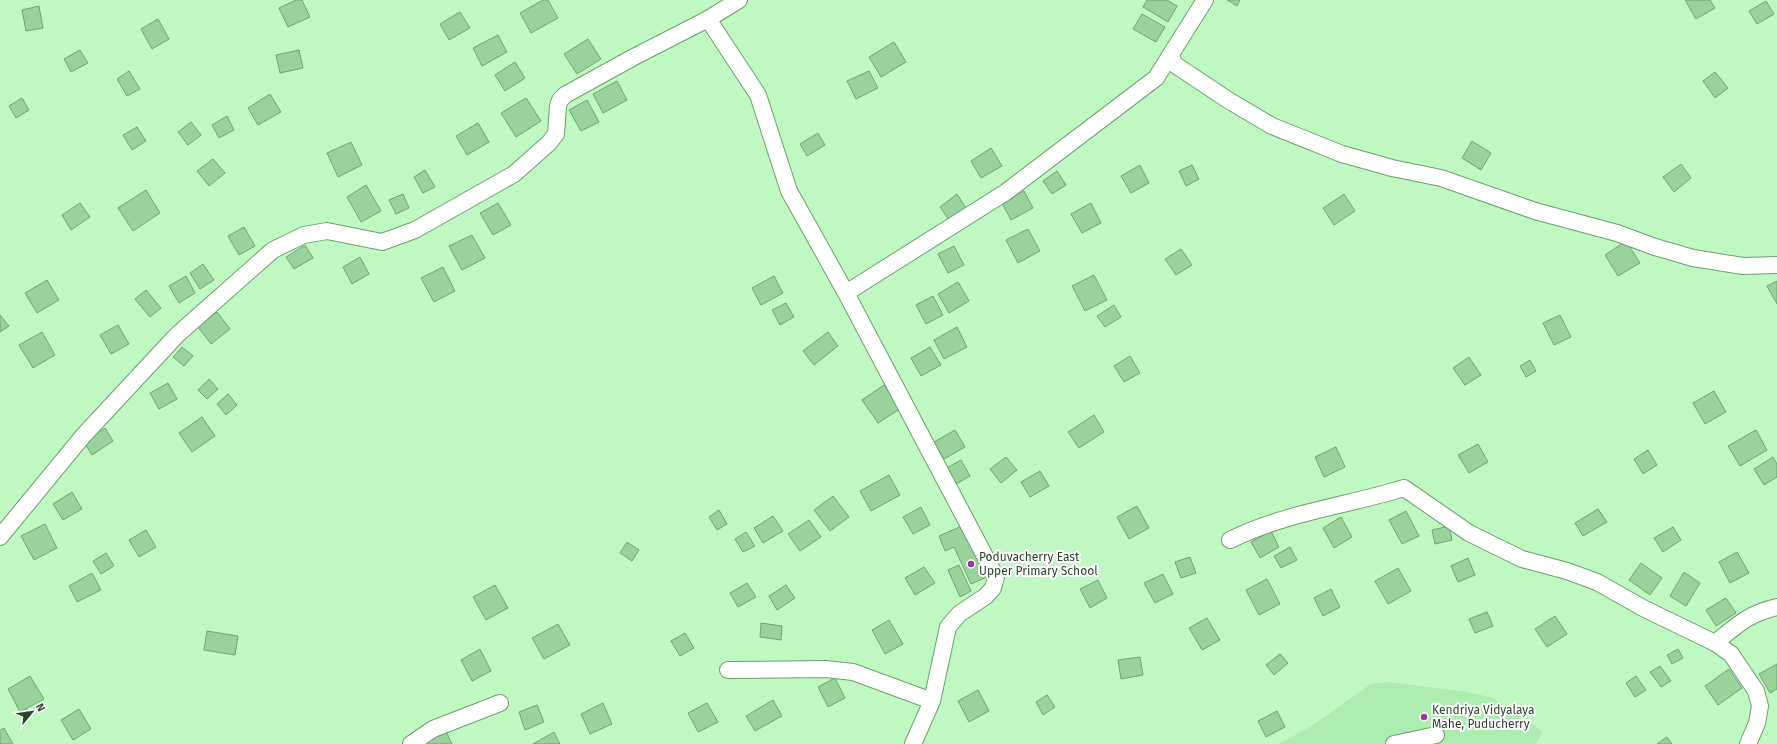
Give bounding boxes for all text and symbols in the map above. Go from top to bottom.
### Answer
place label: Poduvacherry East Upper Primary School [979,550,1098,578]
marker: Poduvacherry East Upper Primary School [966,559,976,569]
north arrow [12,692,52,732]
text: N [33,701,48,714]
place label: Kendriya Vidyalaya Mahe, Puducherry [1432,703,1534,731]
marker: Kendriya Vidyalaya Mahe, Puducherry [1419,712,1429,722]

